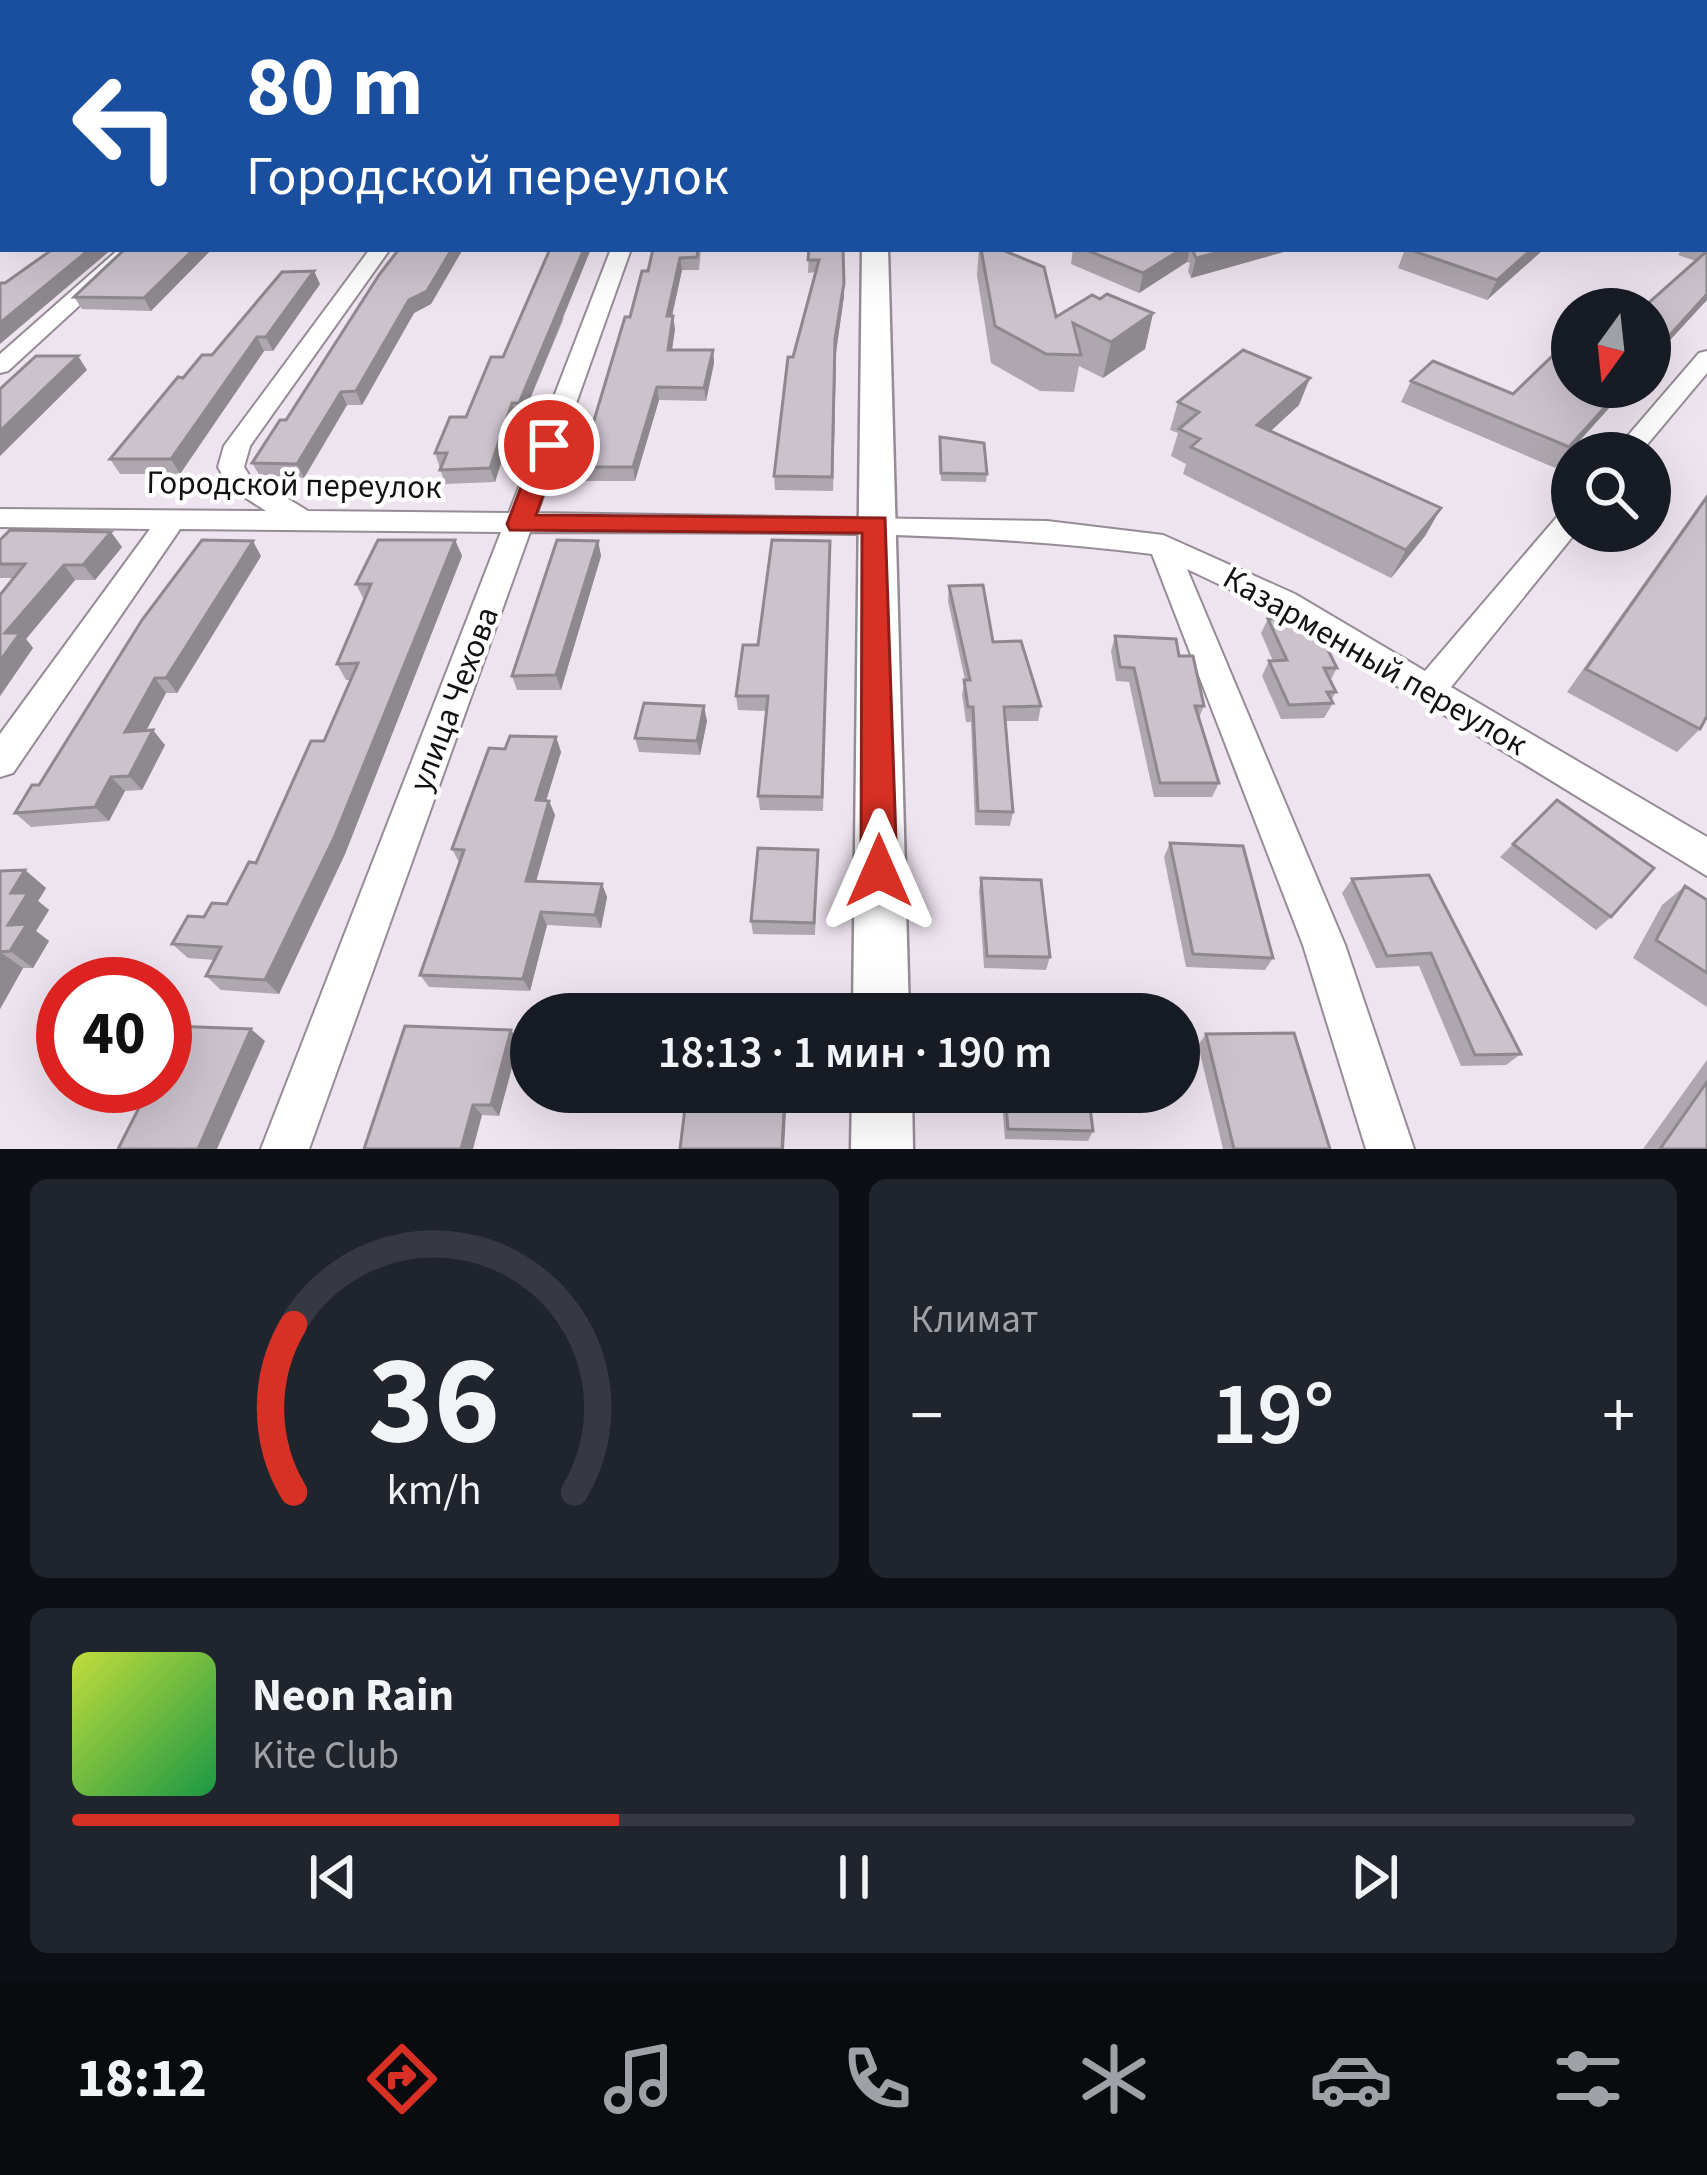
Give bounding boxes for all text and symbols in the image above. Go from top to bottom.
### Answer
text: 80 m [246,28,424,148]
icon: left [48,48,204,204]
text: Городской переулок [246,139,729,216]
north arrow [1551,288,1671,408]
map controls [1551,288,1671,552]
pin [498,394,600,496]
icon: arrive [516,412,582,478]
button: search [1551,432,1671,552]
street label: Городской переулок [146,459,443,511]
street label: Казарменный переулок [1214,555,1536,768]
street label: улица Чехова [397,600,511,798]
position arrow [816,808,942,934]
speed limit sign: 40 [36,957,192,1113]
text: 18:13 · 1 мин · 190 m [658,1021,1052,1085]
text: Климат [911,1292,1038,1348]
text: 36 [368,1313,500,1491]
text: 19° [1211,1351,1335,1479]
text: − [911,1369,943,1463]
text: + [1602,1369,1635,1463]
text: km/h [387,1459,482,1520]
text: Neon Rain [252,1664,454,1728]
text: Kite Club [252,1728,399,1784]
icon: previous [300,1844,366,1910]
icon: pause [821,1844,887,1910]
icon: next [1342,1844,1408,1910]
icon: directions [360,2037,444,2121]
icon: music [597,2037,681,2121]
icon: phone [835,2037,919,2121]
icon: climate [1072,2037,1156,2121]
icon: car [1309,2037,1393,2121]
icon: filters [1546,2037,1630,2121]
text: 18:12 [77,2041,207,2118]

